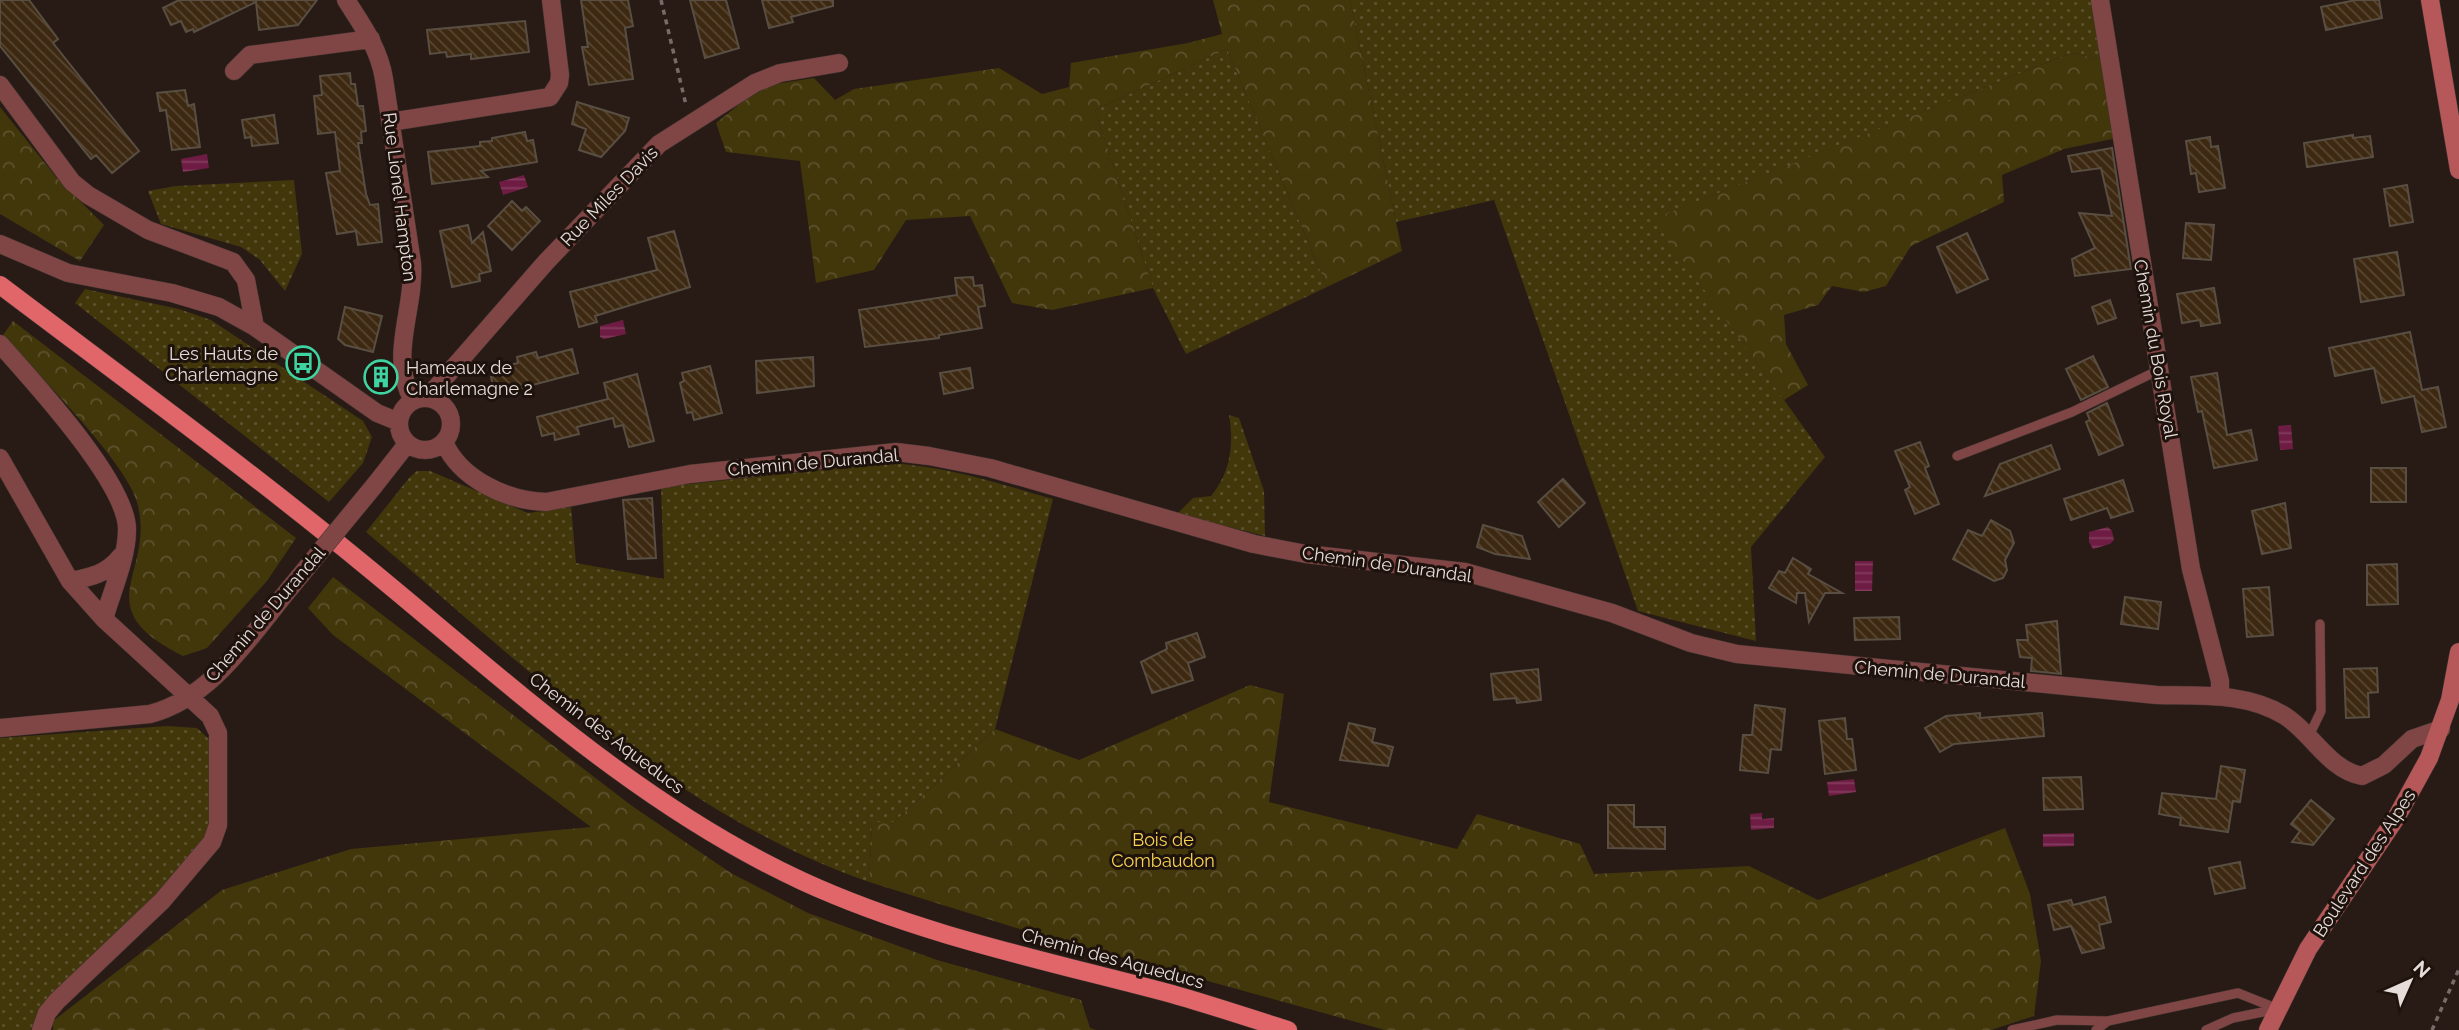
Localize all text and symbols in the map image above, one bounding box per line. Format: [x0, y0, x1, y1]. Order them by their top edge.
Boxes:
street label: Rue Lionel Hampton [379, 111, 421, 283]
street label: Rue Miles Davis [556, 142, 662, 250]
street label: Chemin du Bois Royal [2130, 258, 2182, 440]
place label: Les Hauts de Charlemagne [165, 343, 278, 385]
bus stop icon: Les Hauts de Charlemagne [284, 344, 322, 382]
place label: Hameaux de Charlemagne 2 [406, 357, 533, 399]
building icon: Hameaux de Charlemagne 2 [362, 358, 400, 396]
street label: Chemin de Durandal [727, 444, 899, 480]
street label: Chemin de Durandal [201, 542, 329, 686]
street label: Chemin de Durandal [1301, 542, 1473, 586]
street label: Chemin de Durandal [1854, 656, 2026, 692]
street label: Chemin des Aqueducs [526, 668, 689, 798]
street label: Boulevard des Alpes [2308, 785, 2420, 941]
park label: Bois de Combaudon [1111, 829, 1215, 871]
street label: Chemin des Aqueducs [1019, 924, 1207, 993]
north arrow [2375, 946, 2445, 1016]
text: N [2409, 956, 2435, 982]

